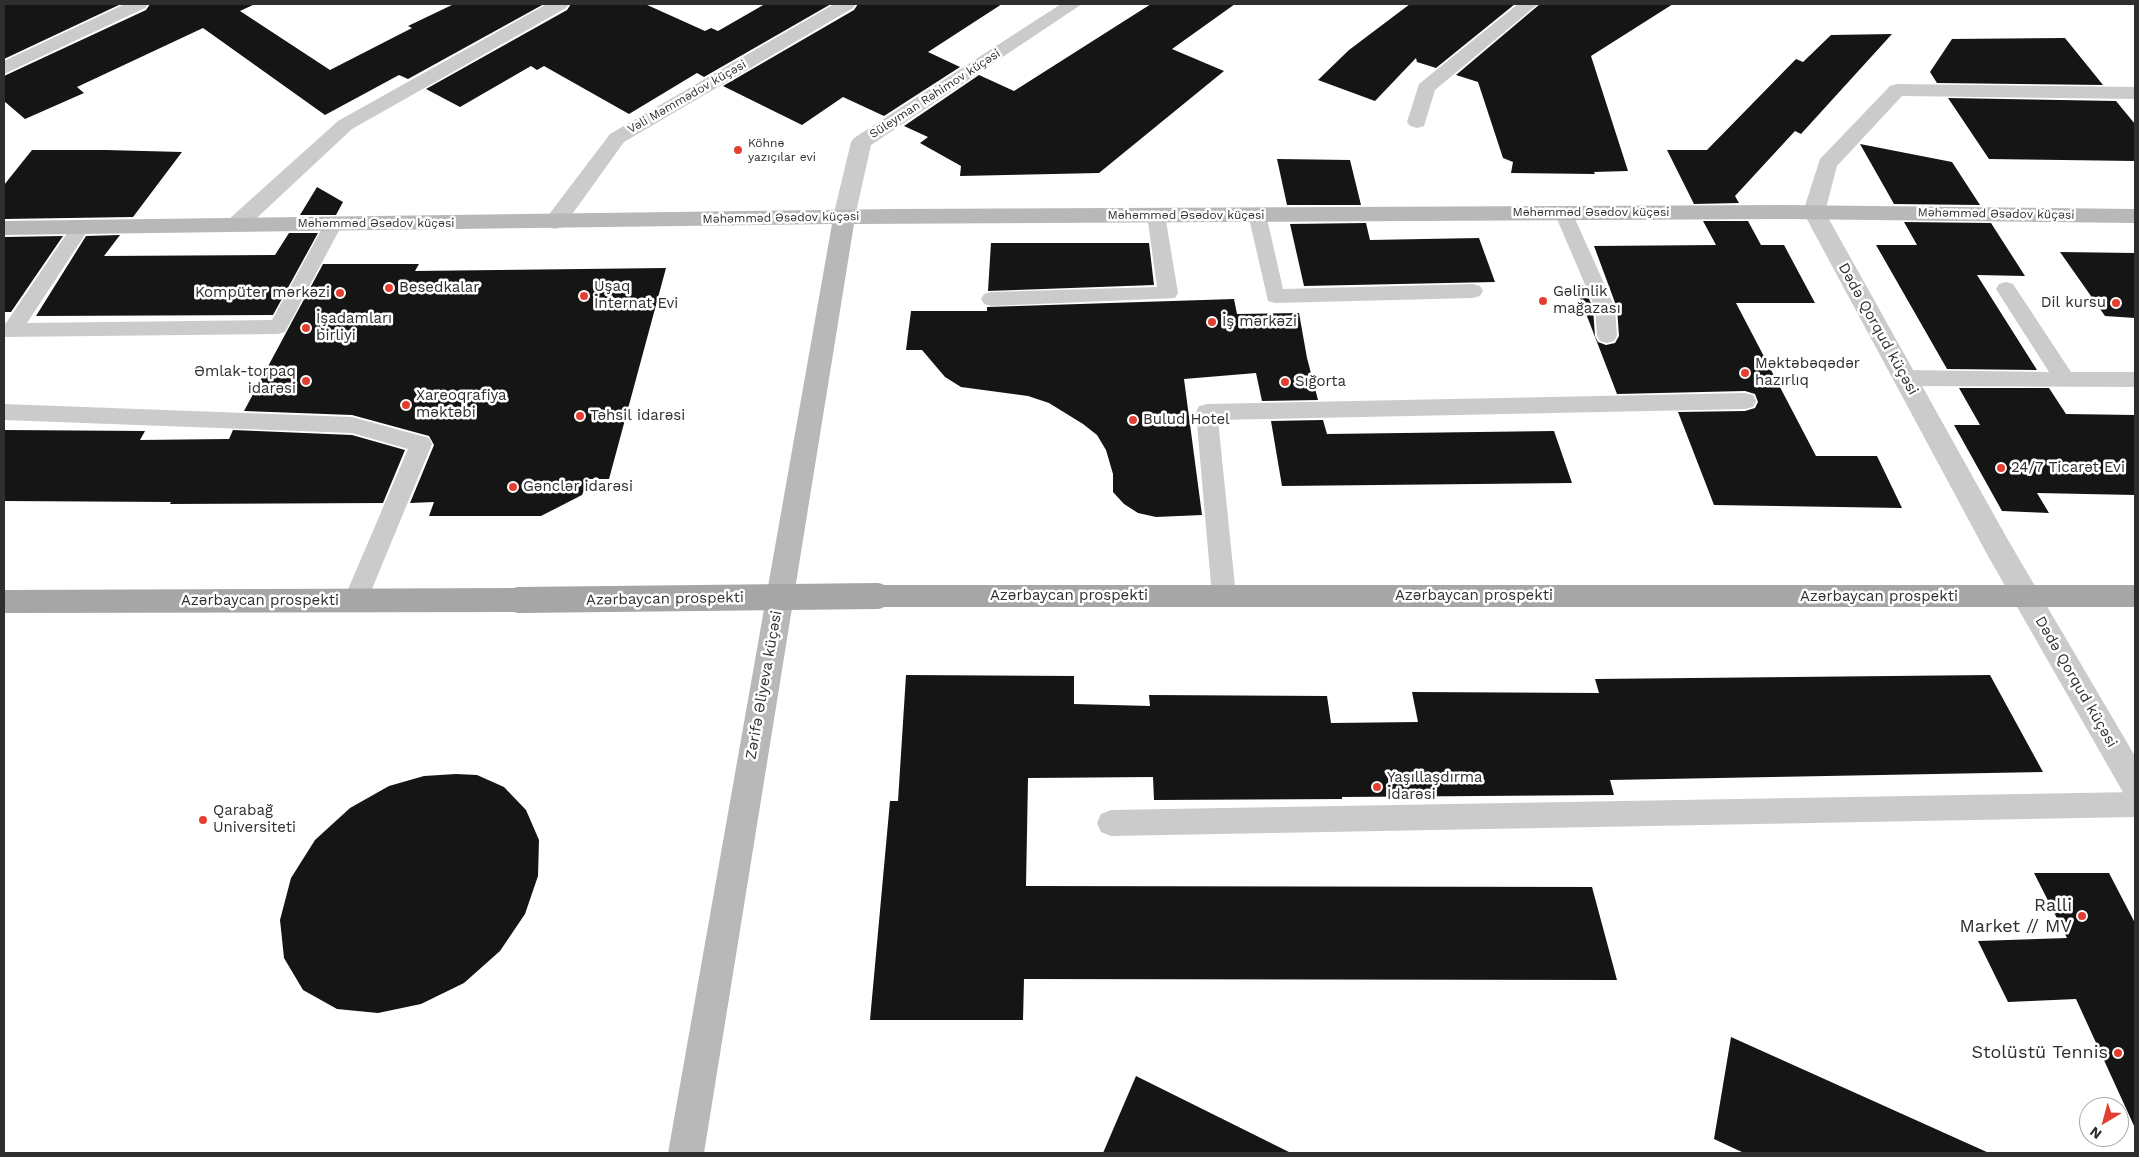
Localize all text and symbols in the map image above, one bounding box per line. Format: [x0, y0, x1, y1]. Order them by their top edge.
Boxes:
street label: Süleyman Rəhimov küçəsi [867, 46, 1003, 142]
street label: Vəli Məmmədov küçəsi [625, 57, 749, 137]
place label: Köhnə yazıçılar evi [748, 136, 816, 164]
marker: Köhnə yazıçılar evi [732, 144, 744, 156]
street label: Məhəmməd Əsədov küçəsi [1513, 205, 1669, 219]
street label: Məhəmməd Əsədov küçəsi [1917, 205, 2075, 223]
street label: Məhəmməd Əsədov küçəsi [1108, 208, 1264, 222]
street label: Məhəmməd Əsədov küçəsi [702, 209, 860, 227]
street label: Məhəmməd Əsədov küçəsi [298, 216, 454, 230]
street label: Dədə Qorqud küçəsi [1834, 260, 1922, 398]
place label: Uşaq İnternat Evi [594, 278, 678, 313]
place label: Besedkalar [399, 279, 479, 297]
marker: Besedkalar [383, 282, 395, 294]
place label: Gəlinlik mağazası [1553, 283, 1621, 318]
place label: Kompüter mərkəzi [195, 284, 330, 302]
marker: Kompüter mərkəzi [334, 287, 346, 299]
marker: Uşaq İnternat Evi [578, 290, 590, 302]
place label: Dil kursu [2041, 294, 2106, 312]
marker: Gəlinlik mağazası [1537, 295, 1549, 307]
marker: Dil kursu [2110, 297, 2122, 309]
place label: İşadamları birliyi [316, 310, 392, 345]
place label: İş mərkəzi [1222, 313, 1297, 331]
marker: İş mərkəzi [1206, 316, 1218, 328]
marker: İşadamları birliyi [300, 322, 312, 334]
place label: Məktəbəqədər hazırlıq [1755, 355, 1860, 390]
place label: Əmlak-torpaq idarəsi [194, 363, 296, 398]
marker: Məktəbəqədər hazırlıq [1739, 367, 1751, 379]
place label: Sığorta [1295, 373, 1346, 391]
marker: Əmlak-torpaq idarəsi [300, 375, 312, 387]
marker: Sığorta [1279, 376, 1291, 388]
place label: Xareoqrafiya məktəbi [416, 387, 507, 422]
marker: Xareoqrafiya məktəbi [400, 399, 412, 411]
place label: Təhsil idarəsi [590, 407, 685, 425]
marker: Təhsil idarəsi [574, 410, 586, 422]
place label: Bulud Hotel [1143, 411, 1230, 429]
marker: Bulud Hotel [1127, 414, 1139, 426]
place label: 24/7 Ticarət Evi [2011, 459, 2125, 477]
marker: 24/7 Ticarət Evi [1995, 462, 2007, 474]
place label: Gənclər idarəsi [523, 478, 633, 496]
marker: Gənclər idarəsi [507, 481, 519, 493]
street label: Azərbaycan prospekti [990, 587, 1148, 605]
street label: Azərbaycan prospekti [1395, 587, 1553, 605]
street label: Azərbaycan prospekti [1800, 588, 1958, 606]
street label: Azərbaycan prospekti [586, 589, 744, 609]
street label: Azərbaycan prospekti [181, 592, 339, 610]
street label: Zərifə Əliyeva küçəsi [742, 609, 786, 761]
street label: Dədə Qorqud küçəsi [2031, 613, 2121, 751]
place label: Yaşıllaşdırma İdarəsi [1387, 769, 1483, 804]
marker: Yaşıllaşdırma İdarəsi [1371, 781, 1383, 793]
place label: Qarabağ Universiteti [213, 802, 296, 837]
marker: Qarabağ Universiteti [197, 814, 209, 826]
place label: Ralli Market // MV [1960, 895, 2072, 938]
marker: Ralli Market // MV [2076, 910, 2088, 922]
place label: Stolüstü Tennis [1971, 1042, 2108, 1064]
marker: Stolüstü Tennis [2112, 1047, 2124, 1059]
north arrow [2079, 1097, 2129, 1147]
text: N [2087, 1124, 2105, 1143]

